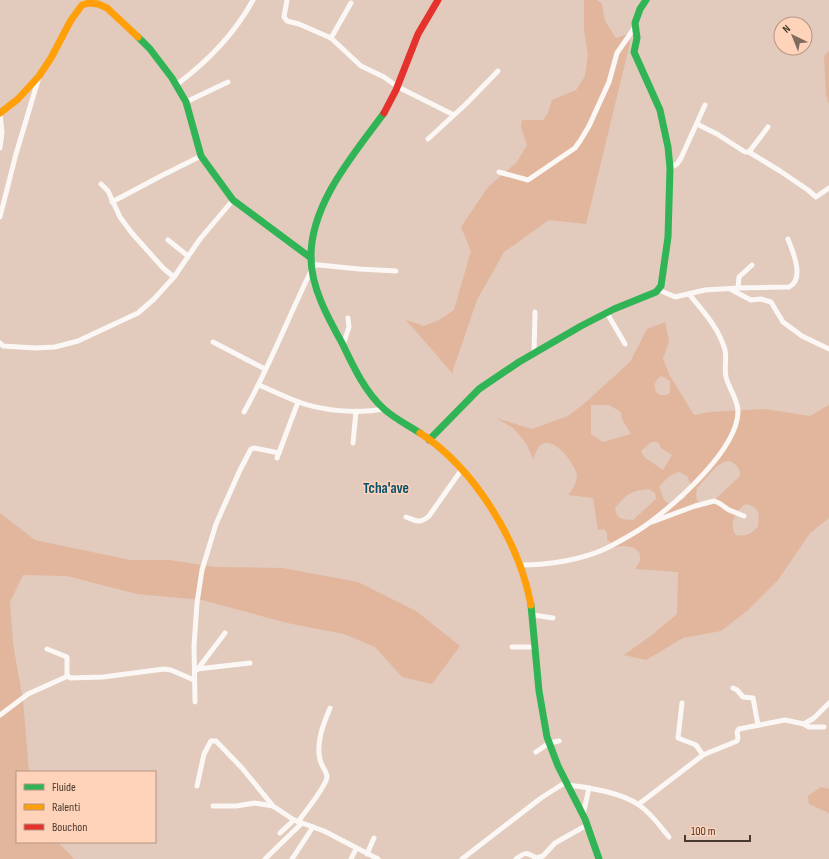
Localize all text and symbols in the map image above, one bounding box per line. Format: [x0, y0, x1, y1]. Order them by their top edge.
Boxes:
north arrow [773, 16, 813, 56]
text: N [780, 22, 793, 36]
district label: Tcha'ave [363, 479, 409, 498]
legend [16, 771, 156, 843]
text: Fluide [52, 780, 76, 795]
text: Ralenti [52, 800, 80, 815]
scale bar [685, 817, 750, 843]
text: Bouchon [52, 820, 87, 835]
text: 100 m [691, 824, 716, 839]

